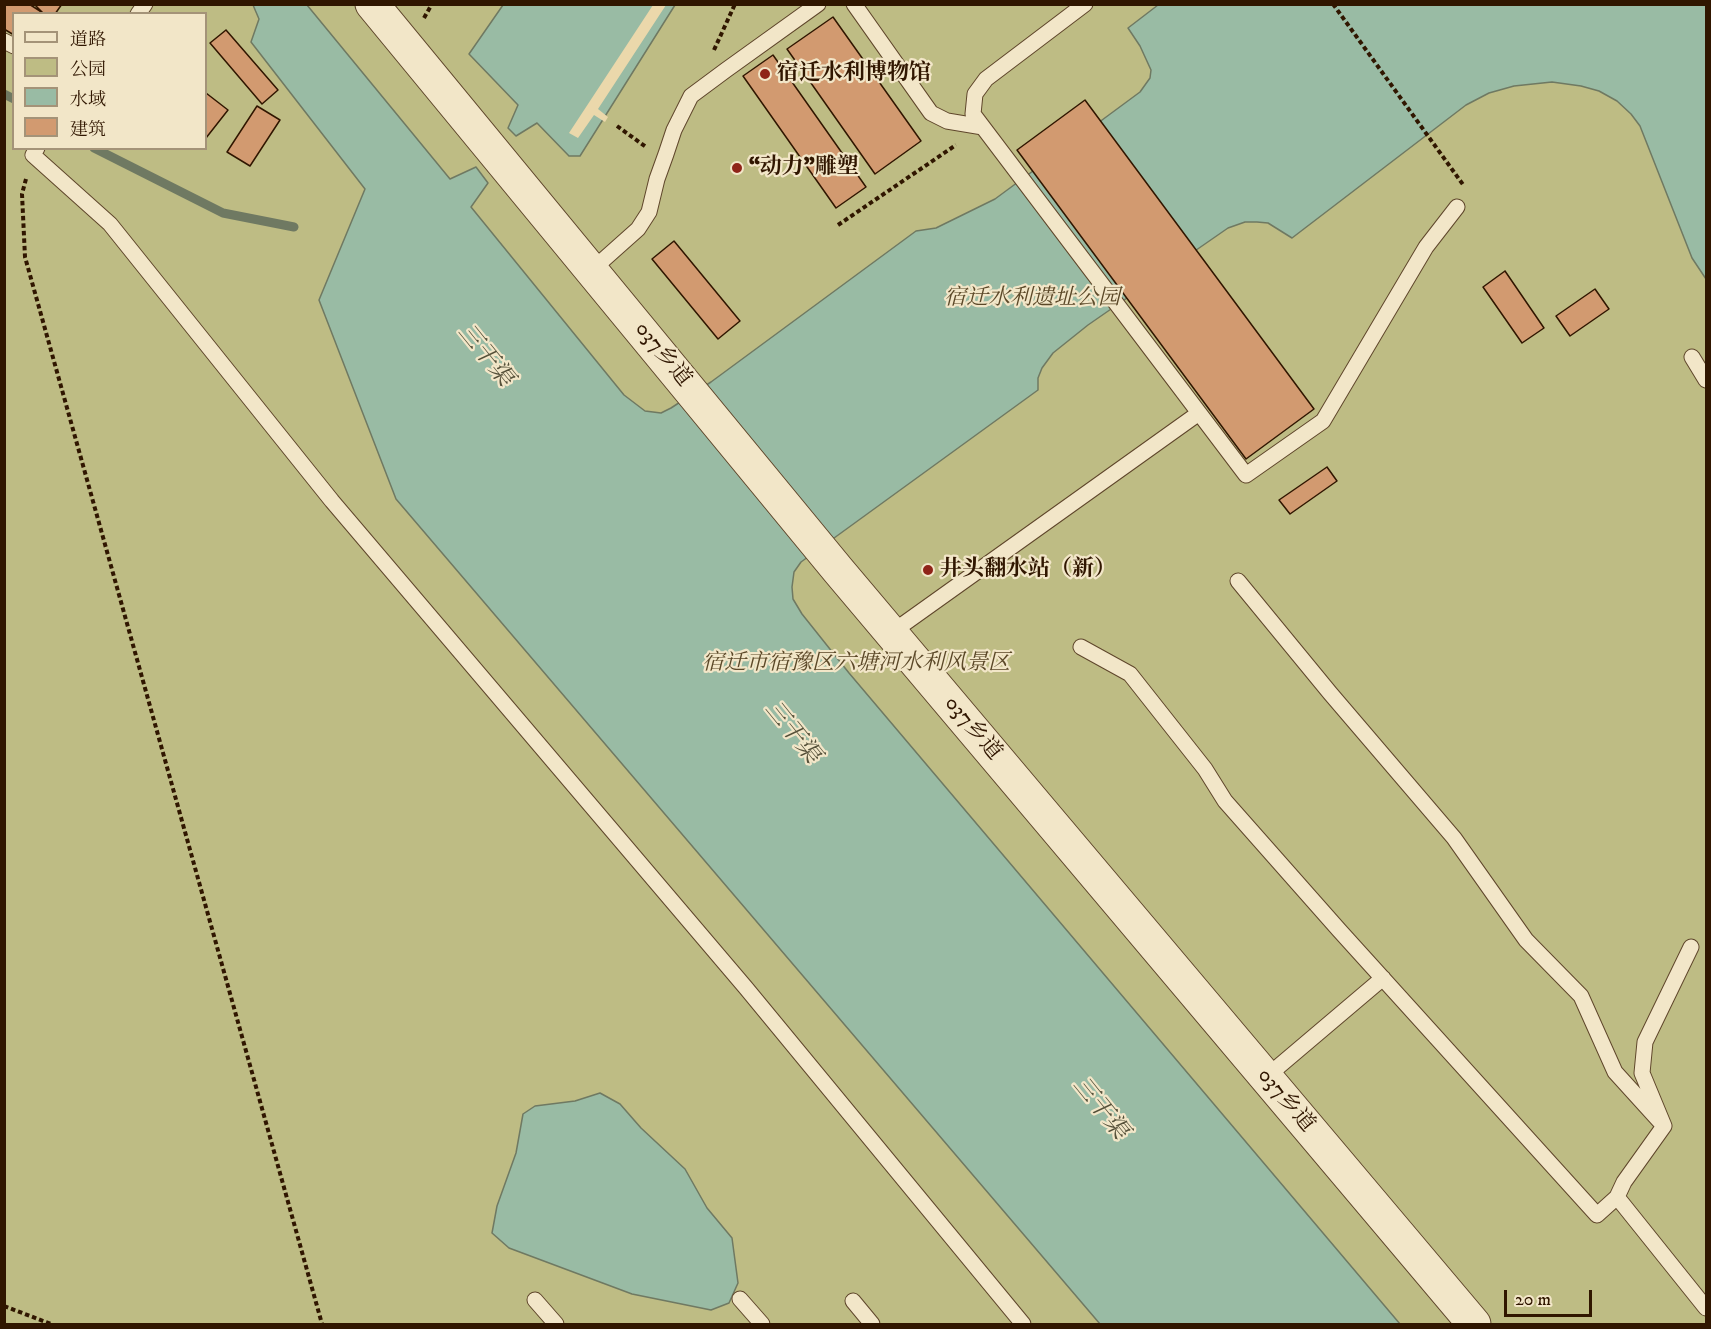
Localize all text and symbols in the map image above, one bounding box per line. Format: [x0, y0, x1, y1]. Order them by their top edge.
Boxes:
legend [12, 12, 207, 150]
text: 道路 [70, 29, 106, 51]
text: 公园 [70, 59, 106, 81]
place label: 宿迁水利博物馆 [777, 61, 931, 87]
marker: 宿迁水利博物馆 [758, 67, 772, 81]
text: 水域 [70, 89, 106, 111]
text: 建筑 [70, 119, 106, 141]
place label: “动力”雕塑 [749, 155, 859, 181]
marker: “动力”雕塑 [730, 161, 744, 175]
park label: 宿迁水利遗址公园 [944, 286, 1120, 312]
street label: 037乡道 [628, 317, 696, 393]
water label: 三干渠 [450, 319, 518, 393]
place label: 井头翻水站（新） [940, 557, 1116, 583]
marker: 井头翻水站（新） [921, 563, 935, 577]
park label: 宿迁市宿豫区六塘河水利风景区 [702, 651, 1010, 677]
street label: 037乡道 [938, 692, 1006, 766]
water label: 三干渠 [757, 696, 825, 770]
street label: 037乡道 [1251, 1064, 1319, 1138]
water label: 三干渠 [1065, 1072, 1133, 1146]
scale bar [1507, 1278, 1596, 1316]
text: 20 m [1515, 1289, 1551, 1311]

